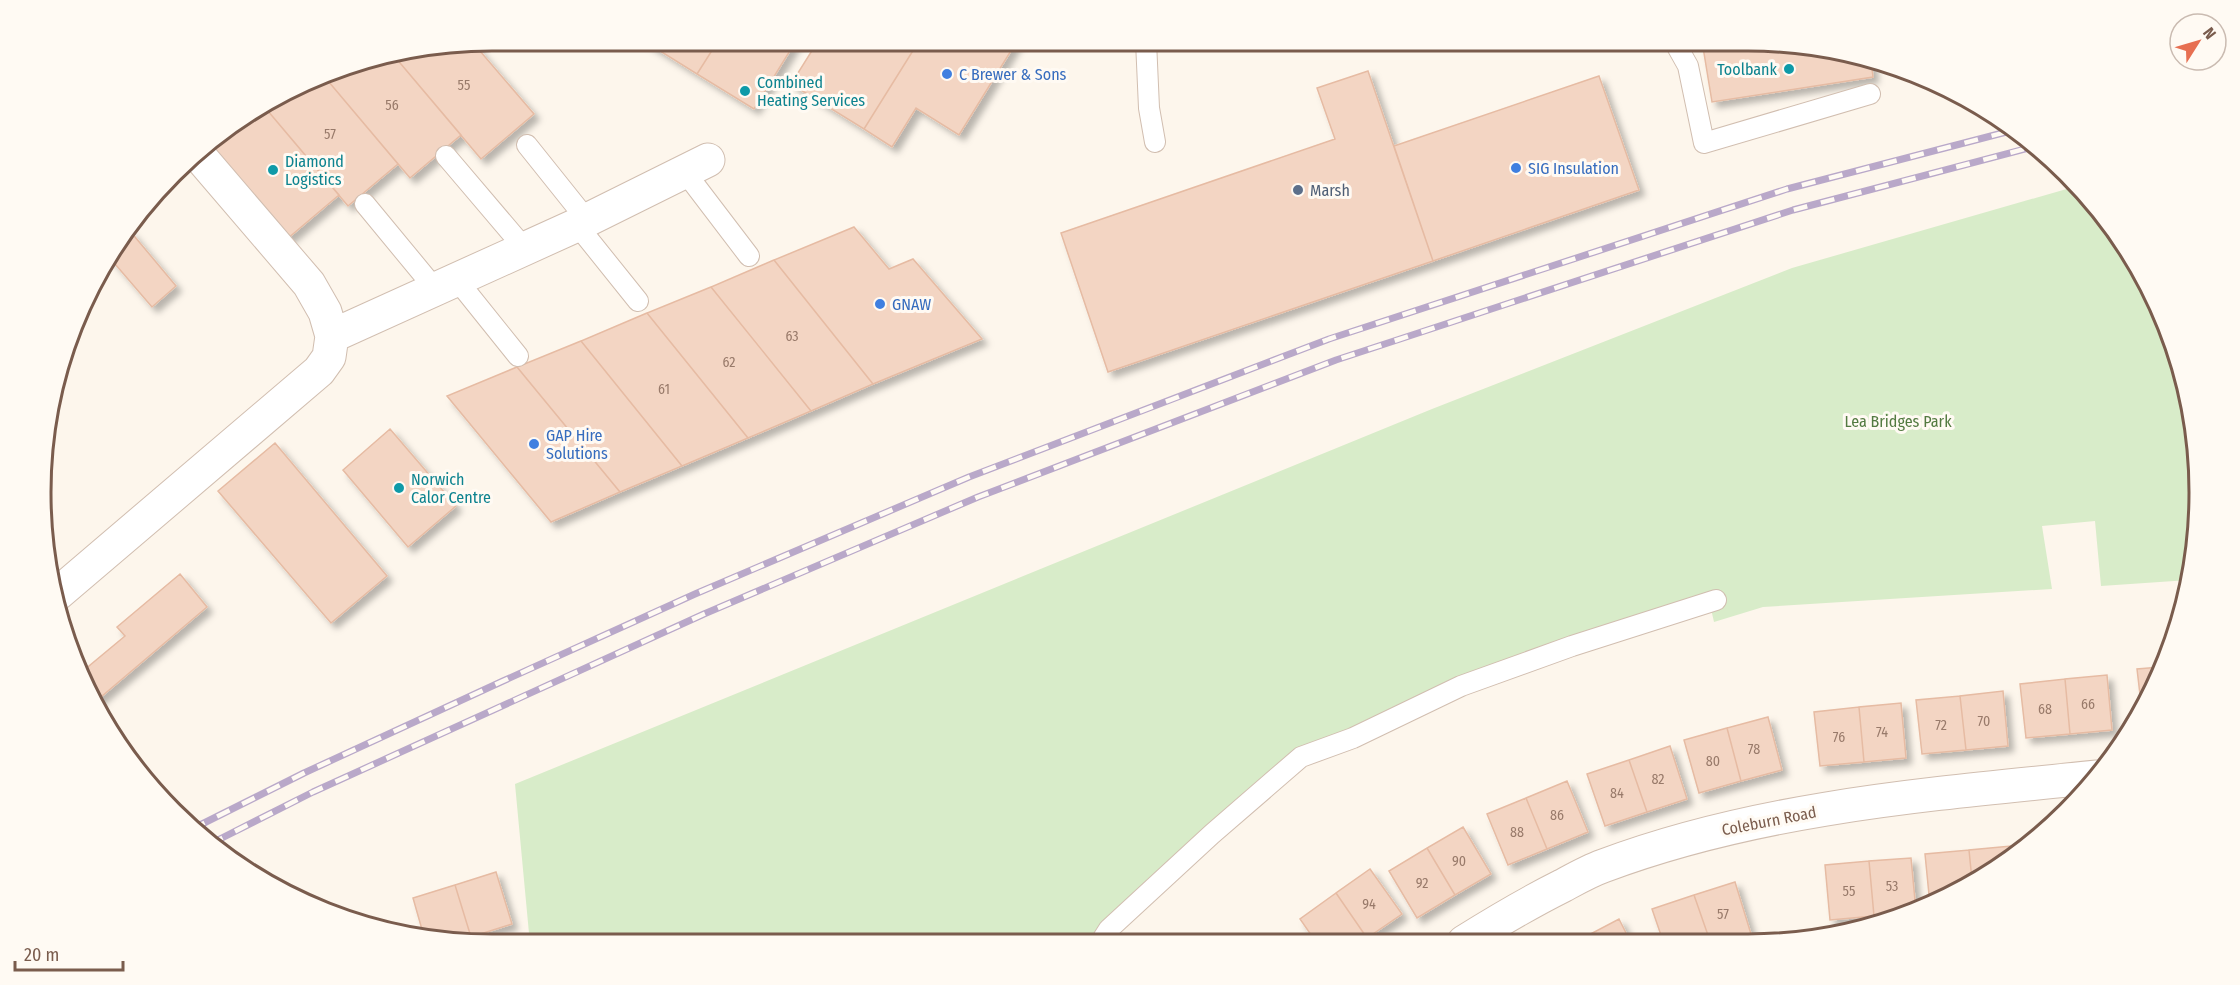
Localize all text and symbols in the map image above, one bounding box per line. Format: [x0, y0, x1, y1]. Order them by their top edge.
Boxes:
north arrow [2168, 12, 2228, 72]
text: N [2199, 24, 2220, 43]
place label: Toolbank [1717, 60, 1778, 79]
marker: Toolbank [1782, 62, 1796, 76]
place label: C Brewer & Sons [959, 65, 1067, 84]
marker: C Brewer & Sons [940, 67, 954, 81]
place label: Combined Heating Services [757, 73, 865, 110]
house number: 55 [458, 77, 470, 94]
marker: Combined Heating Services [738, 84, 752, 98]
house number: 56 [385, 97, 399, 114]
house number: 57 [324, 126, 336, 143]
place label: Diamond Logistics [285, 152, 344, 189]
place label: SIG Insulation [1528, 159, 1619, 178]
marker: SIG Insulation [1509, 161, 1523, 175]
marker: Diamond Logistics [266, 163, 280, 177]
place label: Marsh [1310, 181, 1350, 200]
marker: Marsh [1291, 183, 1305, 197]
place label: GNAW [892, 295, 931, 314]
marker: GNAW [873, 297, 887, 311]
house number: 63 [785, 328, 799, 345]
house number: 62 [723, 354, 736, 371]
house number: 61 [658, 381, 670, 398]
park label: Lea Bridges Park [1844, 412, 1952, 431]
place label: GAP Hire Solutions [546, 426, 608, 463]
marker: GAP Hire Solutions [527, 437, 541, 451]
place label: Norwich Calor Centre [411, 470, 491, 507]
marker: Norwich Calor Centre [392, 481, 406, 495]
house number: 66 [2081, 696, 2095, 713]
house number: 68 [2038, 701, 2052, 718]
house number: 70 [1978, 713, 1990, 730]
house number: 72 [1935, 717, 1947, 734]
house number: 74 [1876, 724, 1888, 741]
house number: 76 [1833, 729, 1845, 746]
house number: 78 [1748, 741, 1760, 758]
house number: 80 [1706, 753, 1720, 770]
house number: 82 [1651, 771, 1665, 788]
house number: 84 [1610, 785, 1624, 802]
street label: Coleburn Road [1720, 803, 1818, 839]
house number: 86 [1550, 807, 1564, 824]
house number: 88 [1510, 824, 1524, 841]
house number: 90 [1452, 853, 1466, 870]
house number: 92 [1416, 875, 1428, 892]
house number: 53 [1886, 878, 1898, 895]
house number: 55 [1843, 883, 1855, 900]
house number: 94 [1362, 896, 1376, 913]
house number: 57 [1717, 906, 1729, 923]
scale bar [15, 934, 123, 972]
text: 20 m [24, 944, 59, 966]

